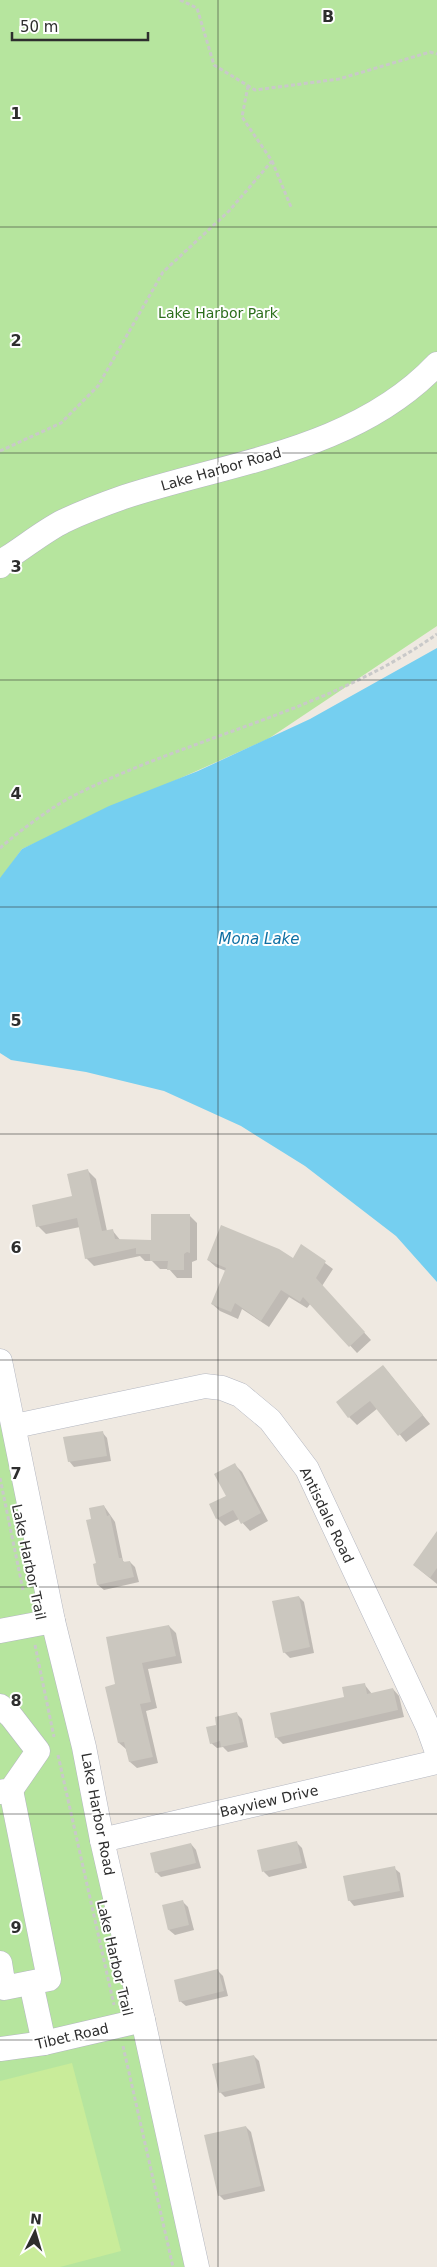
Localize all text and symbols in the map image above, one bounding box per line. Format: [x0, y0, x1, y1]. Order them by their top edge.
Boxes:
text: B [322, 7, 334, 26]
scale bar [12, 10, 149, 42]
text: 50 m [20, 18, 58, 36]
text: 1 [10, 104, 22, 123]
park label: Lake Harbor Park [158, 305, 279, 321]
text: 2 [10, 331, 22, 350]
street label: Lake Harbor Road [159, 444, 283, 494]
text: 3 [10, 557, 22, 576]
text: 4 [10, 784, 22, 803]
water label: Mona Lake [218, 930, 300, 948]
text: 5 [10, 1011, 22, 1030]
text: 6 [10, 1238, 22, 1257]
text: 7 [10, 1464, 22, 1483]
street label: Antisdale Road [297, 1464, 357, 1566]
street label: Lake Harbor Trail [9, 1503, 49, 1621]
text: 8 [10, 1691, 22, 1710]
street label: Lake Harbor Road [78, 1751, 118, 1877]
street label: Bayview Drive [218, 1782, 320, 1820]
street label: Lake Harbor Trail [94, 1899, 136, 2017]
text: 9 [10, 1918, 22, 1937]
street label: Tibet Road [33, 2020, 110, 2052]
north arrow [10, 2207, 60, 2257]
text: N [30, 2211, 43, 2228]

